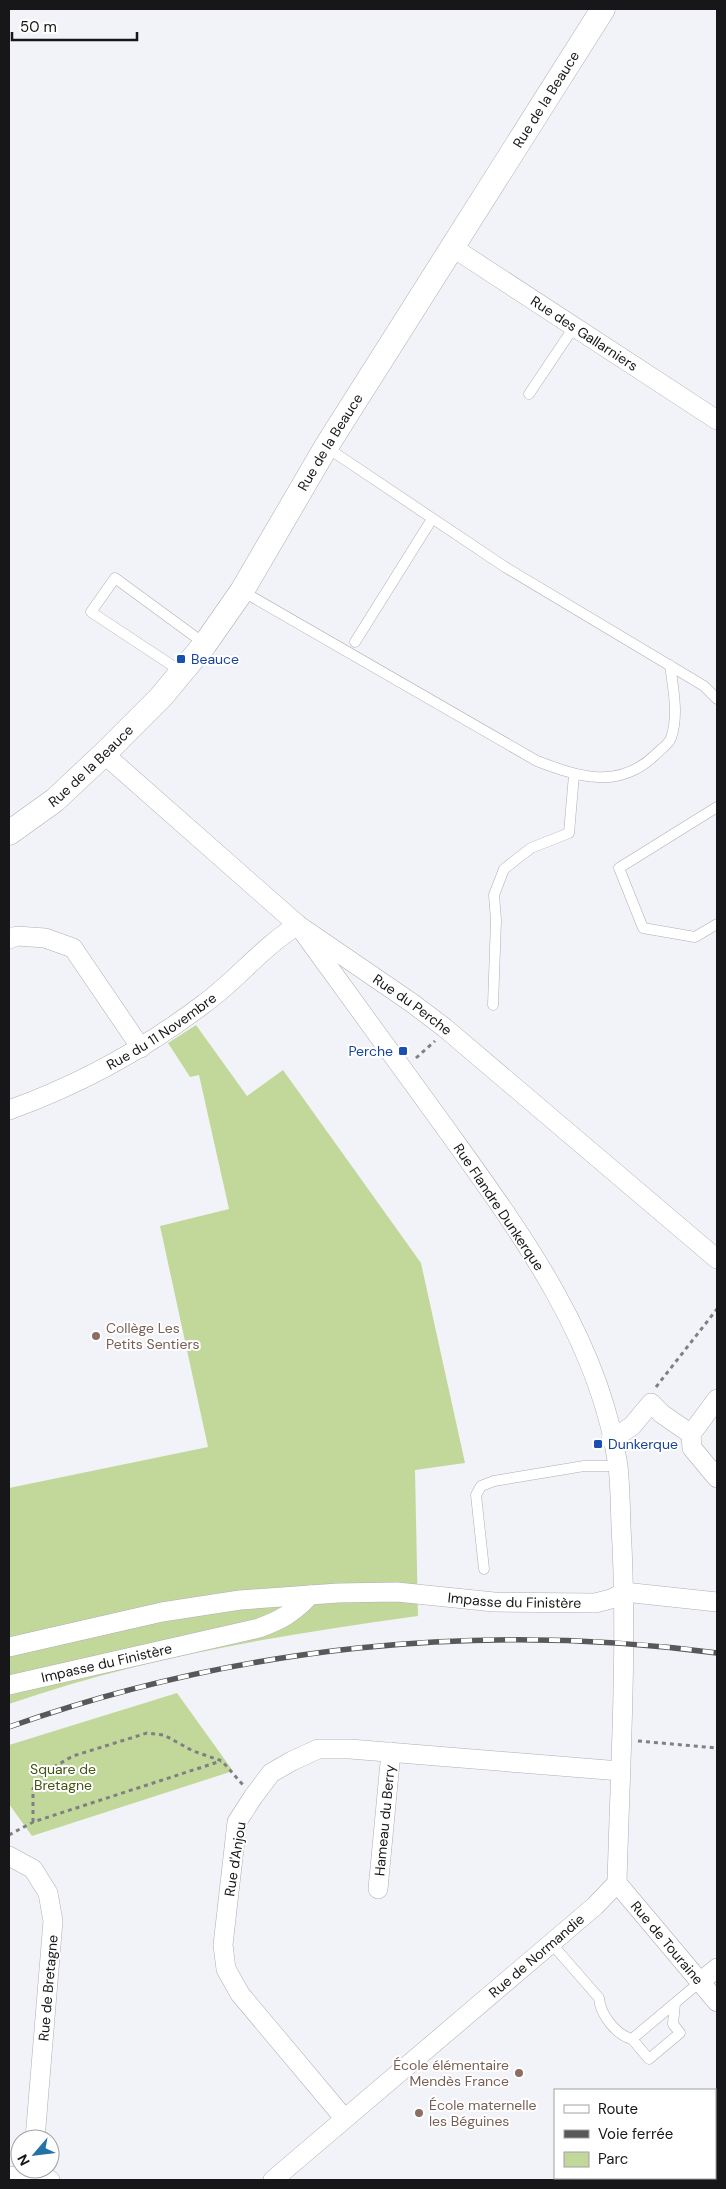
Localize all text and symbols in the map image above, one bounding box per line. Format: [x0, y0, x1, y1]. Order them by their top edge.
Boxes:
scale bar [12, 10, 138, 42]
text: 50 m [20, 17, 57, 37]
street label: Rue de la Beauce [509, 48, 583, 151]
street label: Rue des Gallarniers [527, 292, 641, 375]
street label: Rue de la Beauce [293, 390, 367, 494]
place label: Beauce [191, 650, 239, 668]
marker: Beauce [175, 653, 187, 665]
street label: Rue de la Beauce [45, 721, 137, 811]
street label: Rue du Perche [369, 970, 456, 1039]
street label: Rue du 11 Novembre [103, 989, 220, 1074]
place label: Perche [348, 1042, 393, 1060]
marker: Perche [397, 1045, 409, 1057]
street label: Rue Flandre Dunkerque [450, 1140, 548, 1274]
place label: Collège Les Petits Sentiers [106, 1319, 200, 1353]
marker: Collège Les Petits Sentiers [90, 1330, 102, 1342]
place label: Dunkerque [608, 1435, 678, 1453]
marker: Dunkerque [592, 1438, 604, 1450]
street label: Impasse du Finistère [447, 1588, 581, 1612]
street label: Impasse du Finistère [39, 1639, 174, 1686]
park label: Square de Bretagne [30, 1760, 96, 1794]
street label: Hameau du Berry [370, 1763, 399, 1877]
street label: Rue d'Anjou [220, 1820, 250, 1898]
street label: Rue de Touraine [627, 1897, 707, 1988]
street label: Rue de Normandie [485, 1910, 588, 2001]
street label: Rue de Bretagne [34, 1934, 62, 2042]
place label: École élémentaire Mendès France [393, 2056, 509, 2090]
marker: École élémentaire Mendès France [513, 2067, 525, 2079]
legend [554, 2089, 716, 2179]
place label: École maternelle les Béguines [429, 2096, 537, 2130]
text: Route [598, 2099, 638, 2119]
marker: École maternelle les Béguines [413, 2107, 425, 2119]
text: Voie ferrée [598, 2124, 673, 2144]
north arrow [10, 2129, 60, 2179]
text: Parc [598, 2149, 628, 2169]
text: N [13, 2151, 34, 2169]

